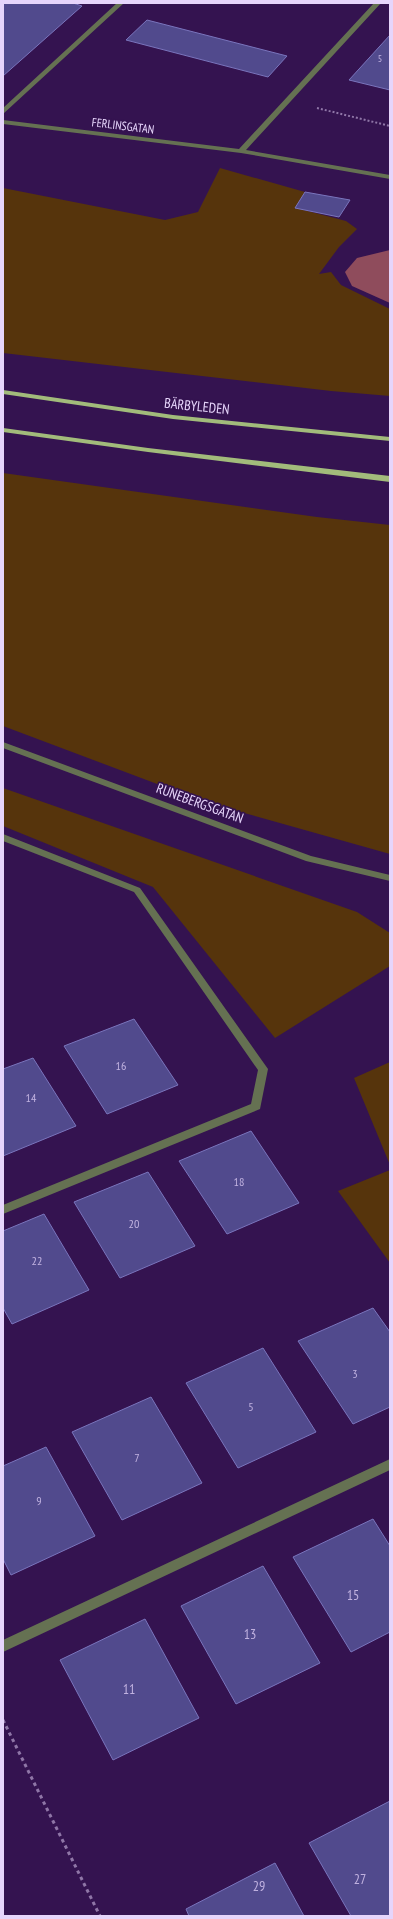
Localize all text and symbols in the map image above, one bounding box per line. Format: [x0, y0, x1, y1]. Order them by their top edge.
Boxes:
house number: 5 [378, 52, 382, 65]
street label: FERLINSGATAN [91, 114, 155, 137]
street label: BÄRBYLEDEN [163, 394, 231, 418]
street label: RUNEBERGSGATAN [154, 779, 246, 827]
house number: 16 [116, 1058, 126, 1073]
house number: 14 [26, 1090, 37, 1105]
house number: 18 [234, 1174, 244, 1189]
house number: 20 [129, 1216, 139, 1231]
house number: 22 [32, 1253, 42, 1268]
house number: 3 [352, 1366, 358, 1381]
house number: 5 [248, 1399, 254, 1414]
house number: 7 [134, 1450, 140, 1465]
house number: 9 [36, 1493, 42, 1508]
house number: 15 [347, 1586, 359, 1604]
house number: 13 [244, 1625, 256, 1643]
house number: 11 [123, 1680, 135, 1698]
house number: 27 [354, 1870, 366, 1888]
house number: 29 [253, 1877, 265, 1895]

